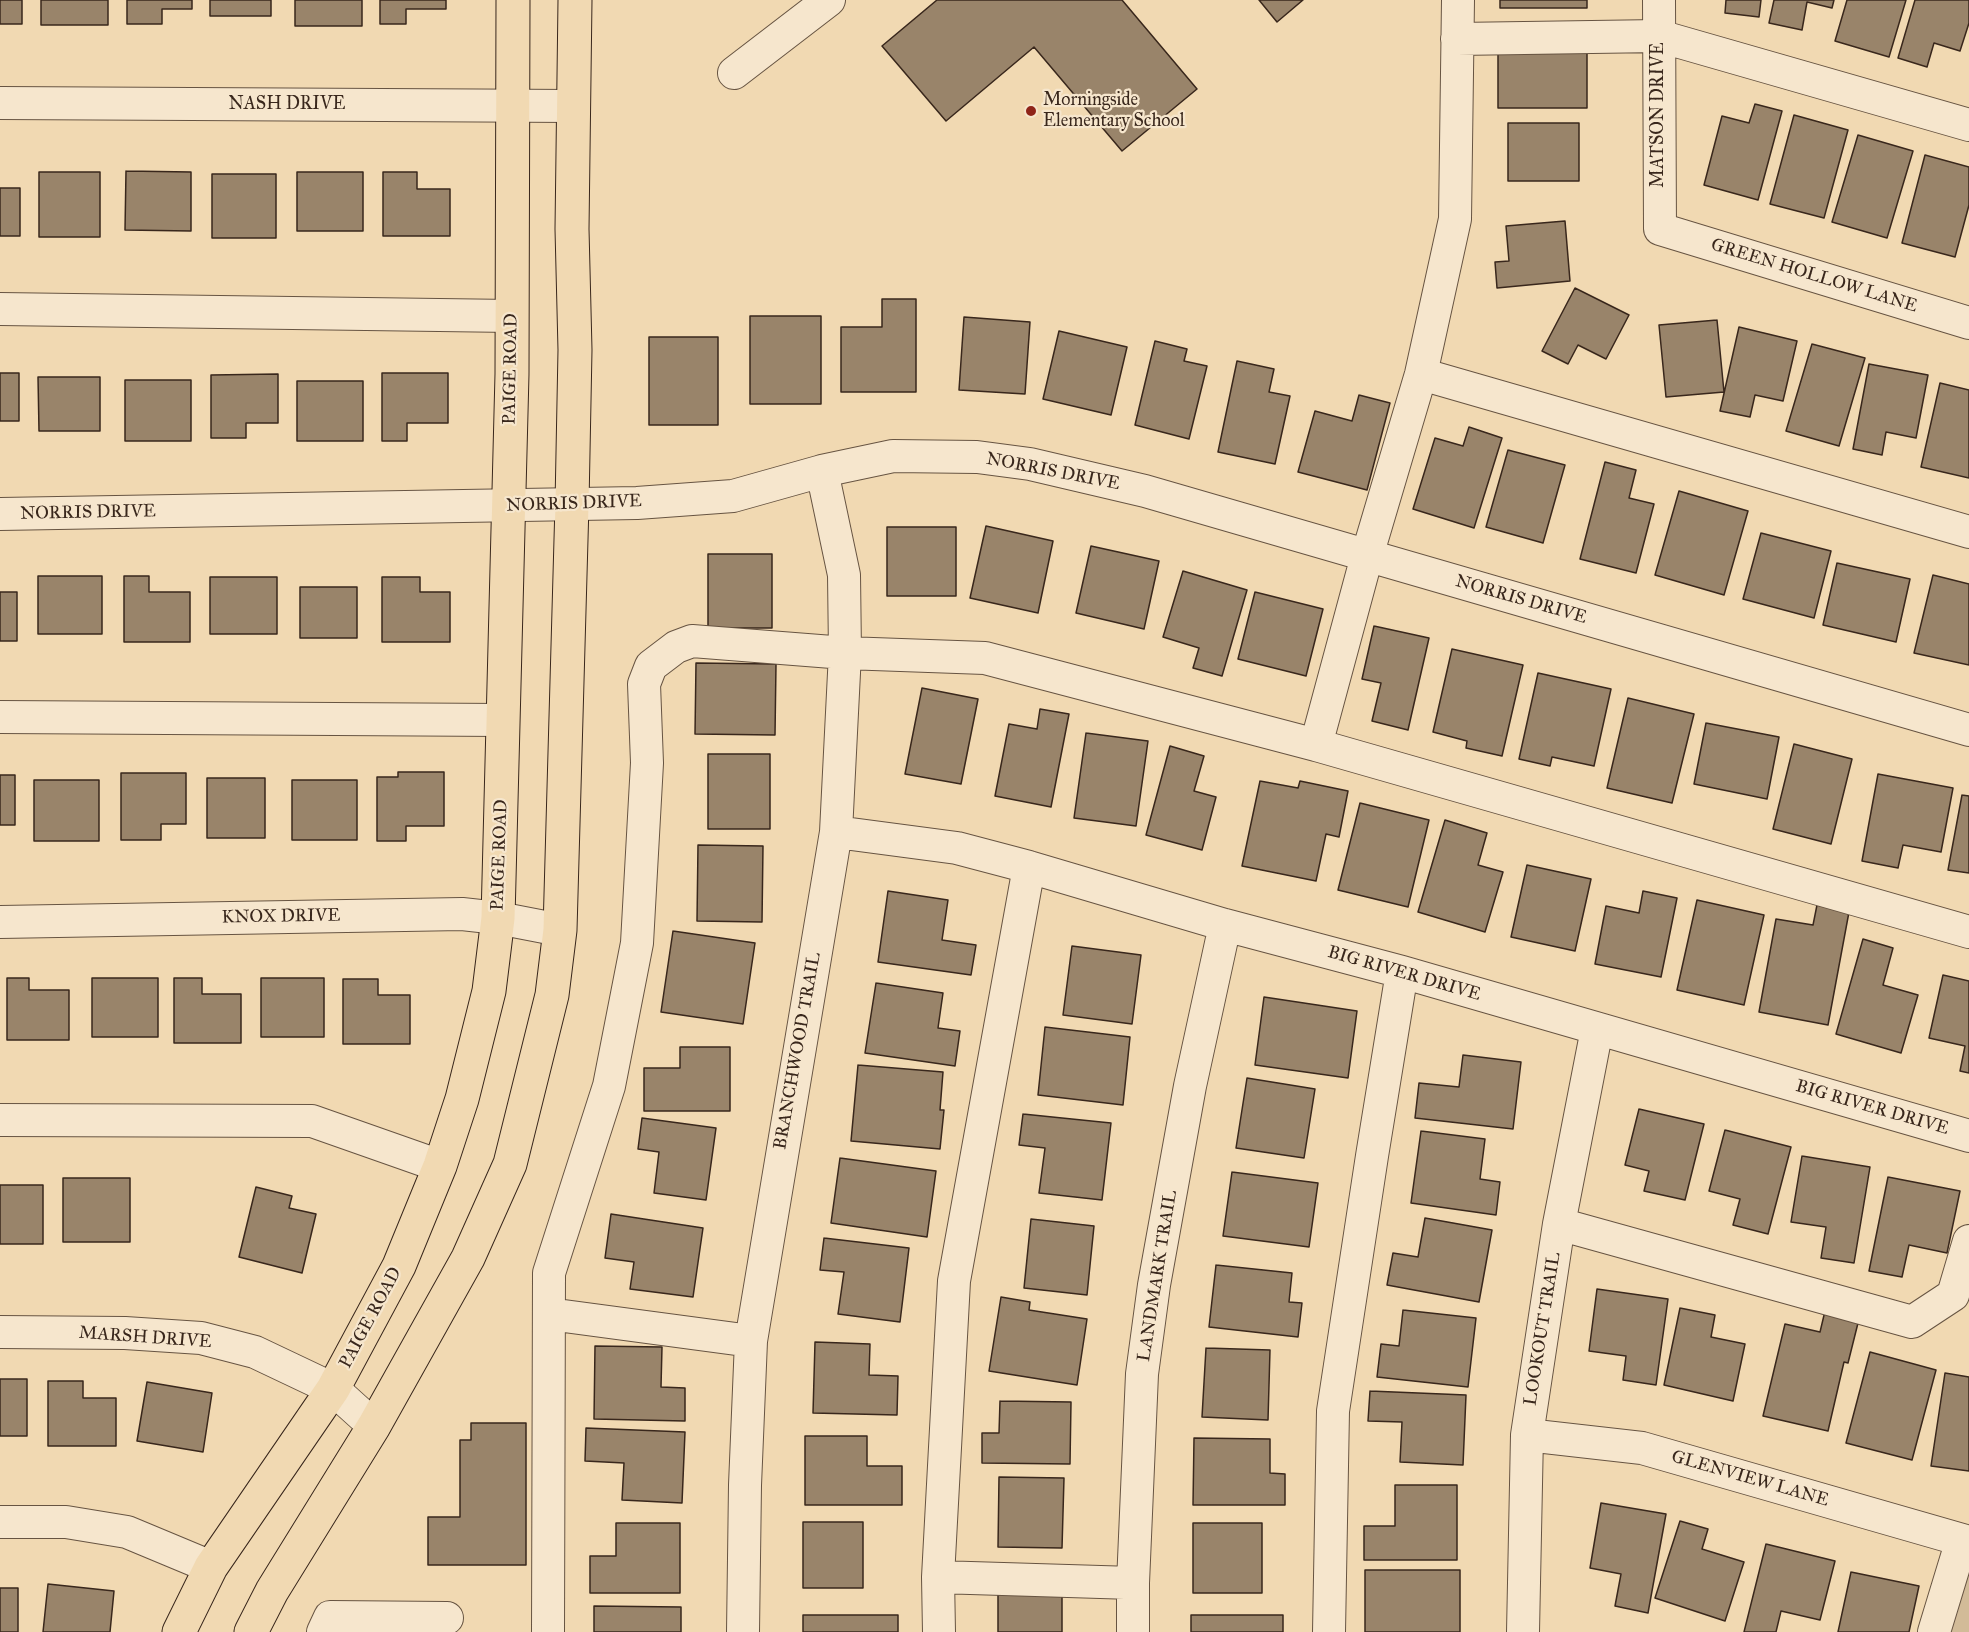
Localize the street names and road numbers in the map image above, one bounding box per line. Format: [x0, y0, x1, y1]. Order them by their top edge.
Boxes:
street label: MATSON DRIVE [1648, 42, 1670, 188]
street label: NASH DRIVE [229, 94, 345, 116]
street label: GREEN HOLLOW LANE [1708, 234, 1920, 318]
street label: PAIGE ROAD [499, 313, 523, 425]
street label: NORRIS DRIVE [984, 448, 1122, 496]
street label: NORRIS DRIVE [506, 491, 642, 517]
street label: NORRIS DRIVE [20, 501, 156, 525]
street label: NORRIS DRIVE [1453, 571, 1589, 629]
street label: PAIGE ROAD [487, 799, 513, 911]
street label: KNOX DRIVE [221, 905, 341, 929]
street label: BIG RIVER DRIVE [1325, 942, 1483, 1006]
street label: BRANCHWOOD TRAIL [770, 951, 826, 1151]
street label: BIG RIVER DRIVE [1793, 1076, 1951, 1140]
street label: LANDMARK TRAIL [1134, 1189, 1182, 1363]
street label: LOOKOUT TRAIL [1520, 1251, 1566, 1407]
street label: PAIGE ROAD [335, 1264, 407, 1372]
street label: MARSH DRIVE [78, 1323, 212, 1353]
street label: GLENVIEW LANE [1669, 1446, 1831, 1512]

